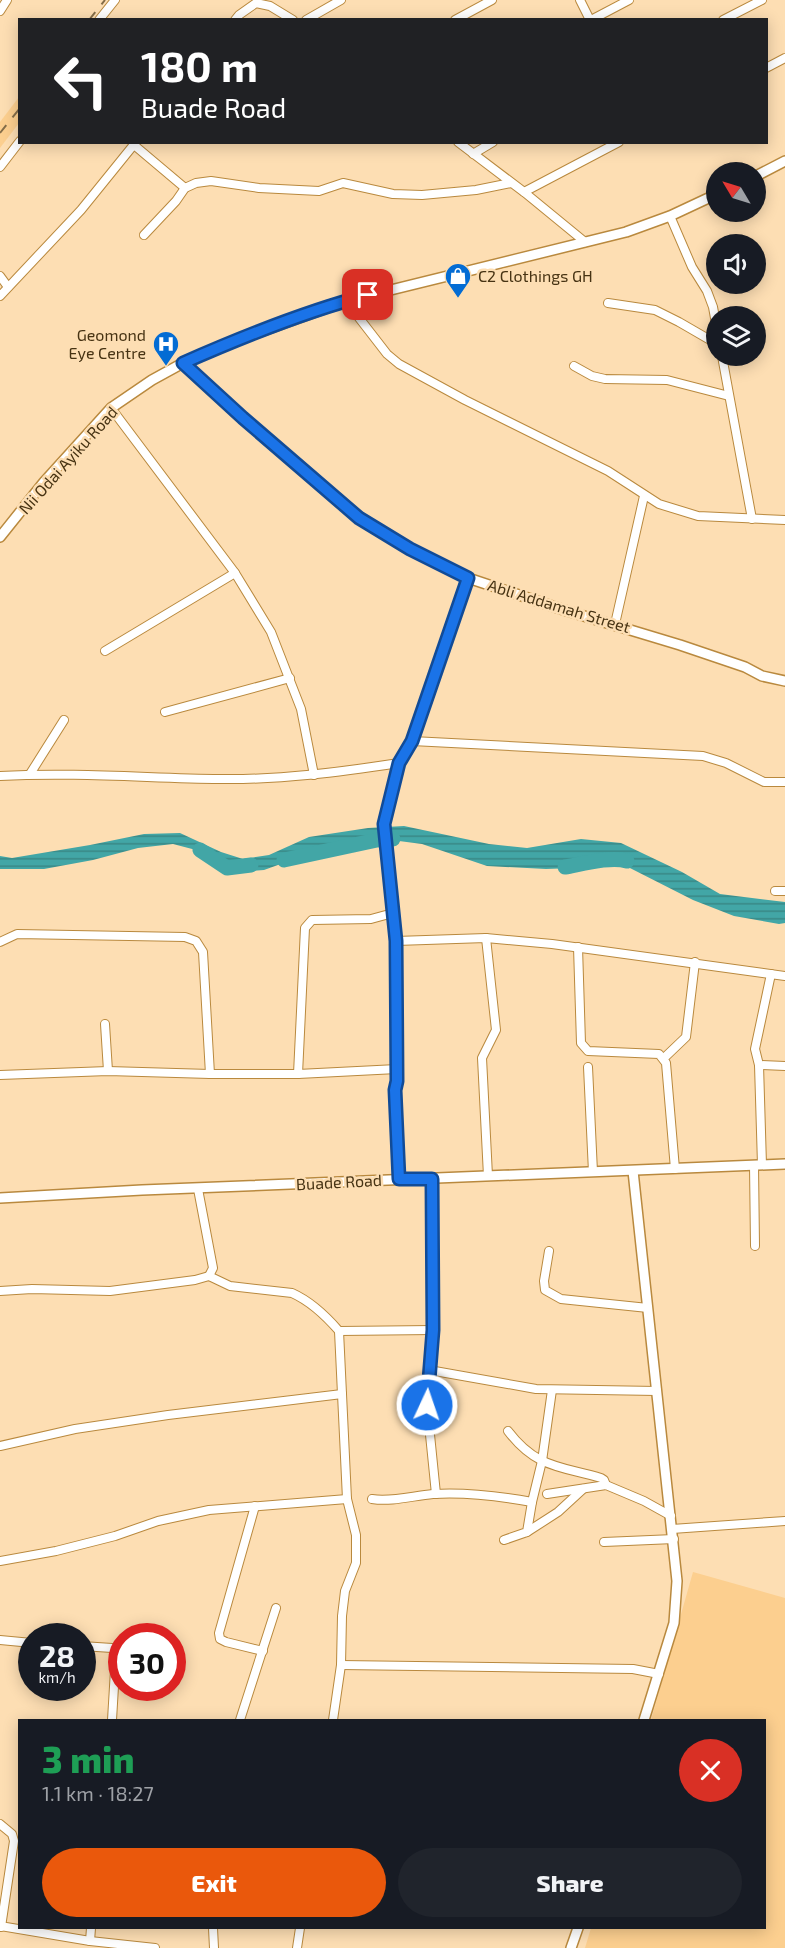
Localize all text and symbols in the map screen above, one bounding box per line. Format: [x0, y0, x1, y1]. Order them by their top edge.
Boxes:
text: 180 m [141, 40, 258, 90]
icon: left [42, 42, 120, 120]
text: Buade Road [141, 91, 286, 123]
north arrow [706, 162, 766, 222]
map controls [706, 162, 766, 366]
button: sound [706, 234, 766, 294]
shop icon: C2 Clothings GH [443, 261, 473, 299]
place label: C2 Clothings GH [478, 266, 593, 285]
pin [342, 269, 393, 320]
icon: arrive [351, 278, 384, 311]
button: layers [706, 306, 766, 366]
place label: Geomond Eye Centre [69, 325, 146, 362]
hospital icon: Geomond Eye Centre [151, 329, 181, 367]
street label: Nii Odai Ayiku Road [14, 402, 121, 517]
street label: Abli Addamah Street [486, 575, 633, 636]
street label: Buade Road [296, 1170, 382, 1193]
position arrow [395, 1373, 459, 1437]
speed limit sign: 30 [108, 1623, 186, 1701]
text: 28 [39, 1637, 75, 1673]
text: km/h [38, 1668, 76, 1686]
text: 3 min [42, 1737, 135, 1780]
button: close [679, 1739, 742, 1802]
text: 1.1 km · 18:27 [42, 1781, 154, 1805]
button: Exit [42, 1848, 386, 1917]
button: Share [398, 1848, 742, 1917]

